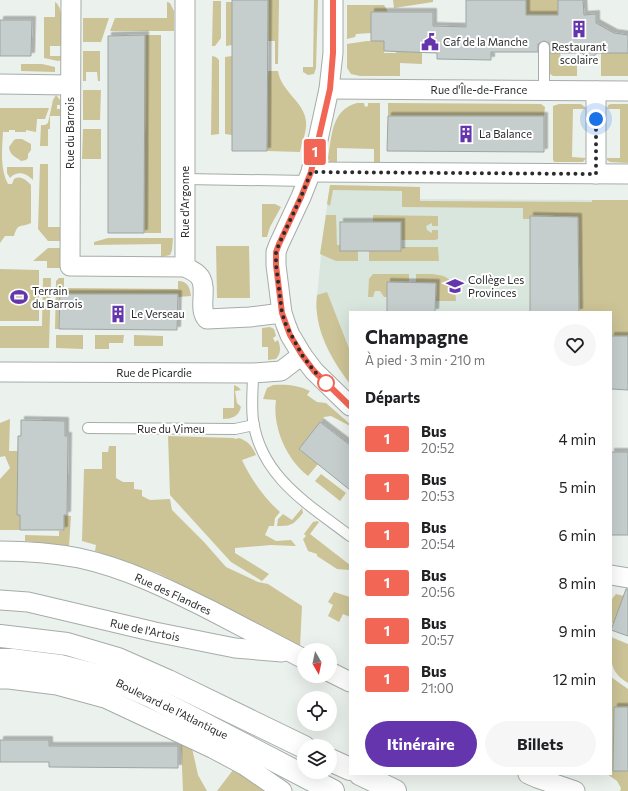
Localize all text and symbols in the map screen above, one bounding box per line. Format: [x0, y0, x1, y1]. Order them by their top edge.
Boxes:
building icon: Restaurant scolaire [569, 19, 589, 39]
public building icon: Caf de la Manche [420, 32, 440, 52]
place label: Caf de la Manche [443, 35, 528, 48]
place label: Restaurant scolaire [551, 40, 607, 66]
street label: Rue d'Île-de-France [431, 82, 528, 96]
street label: Rue du Barrois [63, 97, 76, 169]
your location [586, 109, 606, 129]
building icon: La Balance [456, 124, 476, 144]
place label: La Balance [479, 127, 532, 140]
line badge: 1 [302, 139, 328, 165]
text: 1 [312, 143, 318, 160]
street label: Rue d'Argonne [178, 166, 191, 238]
place label: Collège Les Provinces [468, 273, 524, 299]
school or university icon: Collège Les Provinces [445, 276, 465, 296]
place label: Terrain du Barrois [32, 284, 82, 310]
sports icon: Terrain du Barrois [9, 287, 29, 307]
building icon: Le Verseau [108, 304, 128, 324]
place label: Le Verseau [131, 307, 185, 320]
button: heart [554, 324, 596, 366]
text: Champagne [365, 325, 468, 348]
text: À pied · 3 min · 210 m [365, 352, 485, 368]
street label: Rue de Picardie [116, 366, 192, 379]
unlabelled marker [317, 374, 335, 392]
text: Départs [365, 388, 420, 406]
street label: Rue du Vimeu [137, 422, 205, 435]
text: Bus [421, 422, 446, 440]
text: 1 [384, 430, 390, 447]
text: 4 min [559, 430, 596, 448]
text: 20:52 [421, 440, 454, 456]
text: Bus [421, 470, 446, 488]
text: 1 [384, 478, 390, 495]
text: 5 min [559, 478, 596, 496]
text: 20:53 [421, 488, 455, 504]
text: Bus [421, 518, 446, 536]
text: 1 [384, 526, 390, 543]
text: 6 min [558, 526, 596, 544]
text: 20:54 [421, 536, 455, 552]
text: Bus [421, 566, 446, 584]
street label: Rue des Flandres [133, 570, 214, 617]
text: 1 [384, 574, 390, 591]
text: 8 min [558, 574, 596, 592]
text: 20:56 [421, 584, 455, 600]
text: Bus [421, 614, 446, 632]
street label: Rue de l'Artois [109, 616, 181, 643]
text: 1 [384, 622, 390, 639]
text: 9 min [558, 622, 596, 640]
text: 20:57 [421, 632, 454, 648]
north arrow [297, 643, 337, 683]
map controls [297, 643, 337, 779]
text: Bus [421, 662, 446, 680]
text: 1 [384, 670, 390, 687]
text: 12 min [553, 670, 596, 688]
street label: Boulevard de l'Atlantique [114, 676, 231, 741]
text: 21:00 [421, 680, 454, 696]
button: locate [297, 691, 337, 731]
button: Itinéraire [365, 721, 477, 767]
button: Billets [485, 721, 596, 767]
button: layers [297, 739, 337, 779]

